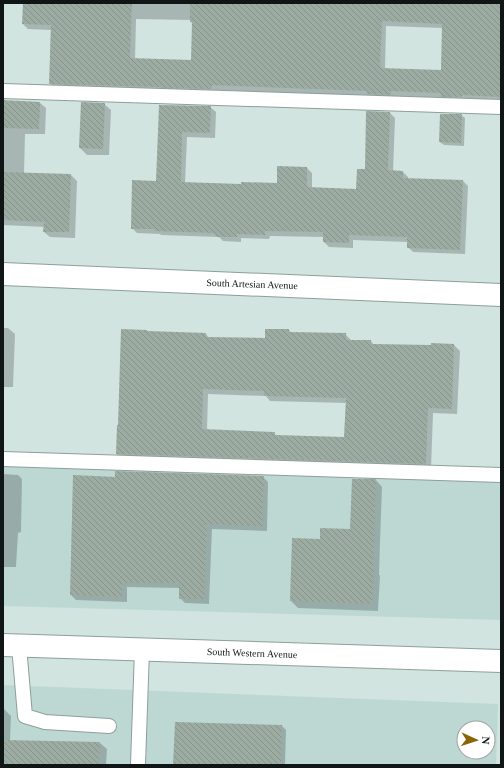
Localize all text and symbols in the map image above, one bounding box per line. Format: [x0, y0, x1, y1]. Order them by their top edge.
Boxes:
street label: South Artesian Avenue [206, 277, 298, 291]
street label: South Western Avenue [207, 646, 298, 660]
north arrow [456, 720, 496, 760]
text: N [480, 736, 492, 745]

